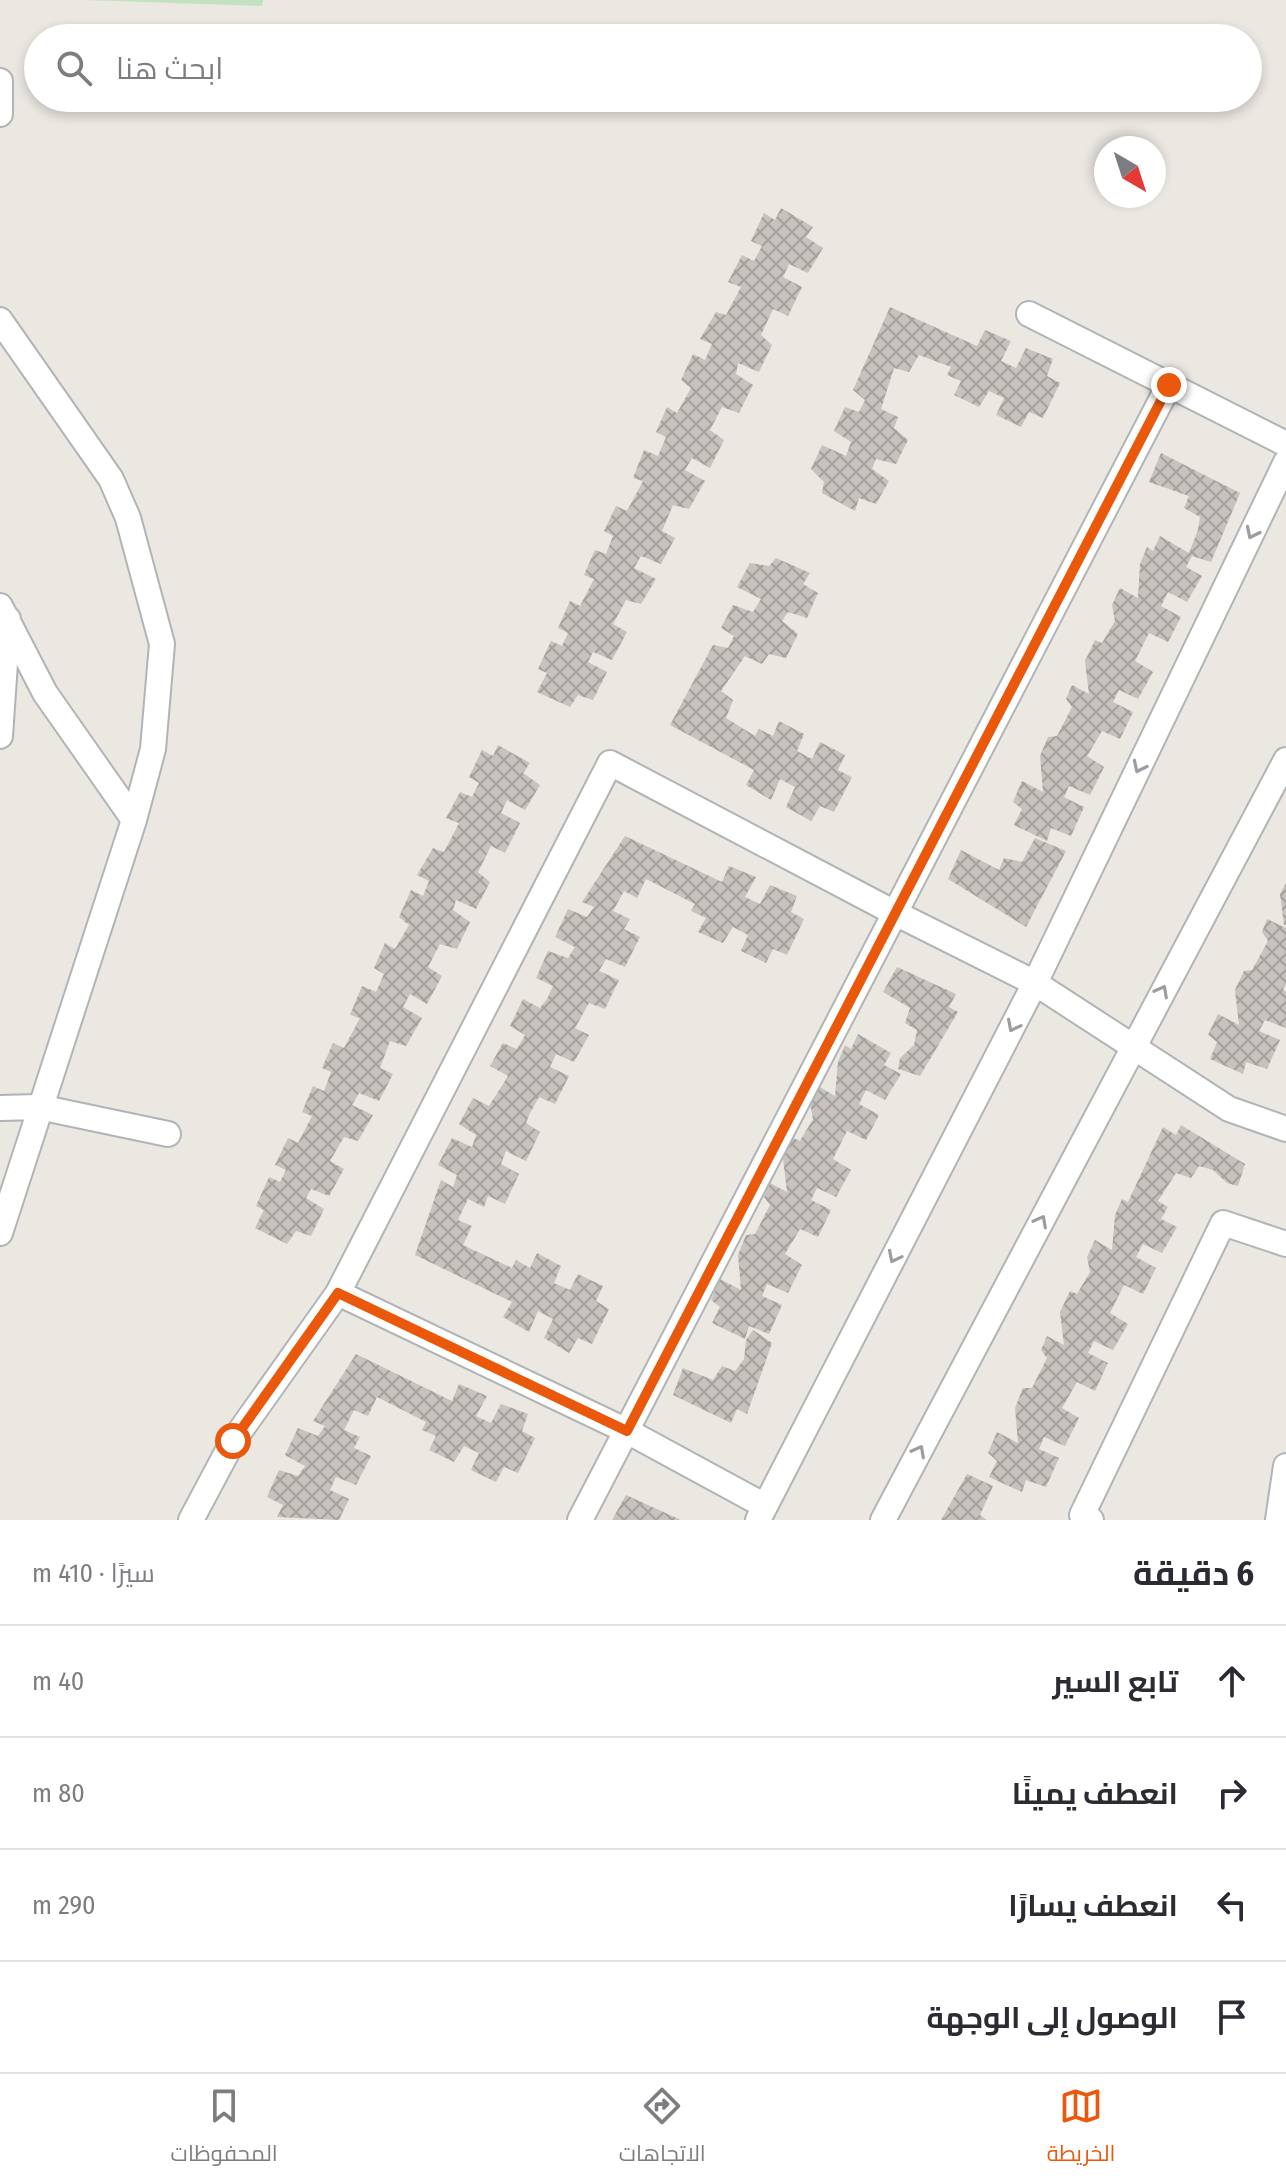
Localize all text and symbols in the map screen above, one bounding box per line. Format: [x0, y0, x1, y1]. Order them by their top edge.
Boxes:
search box [24, 24, 1262, 112]
icon: search [52, 46, 96, 90]
text: ابحث هنا [116, 51, 223, 87]
north arrow [1094, 136, 1166, 208]
route end [1151, 367, 1187, 403]
one-way arrow [1246, 524, 1262, 539]
one-way arrow [1133, 758, 1149, 773]
one-way arrow [1153, 985, 1168, 1000]
one-way arrow [1007, 1017, 1023, 1032]
one-way arrow [1031, 1215, 1046, 1229]
one-way arrow [888, 1248, 903, 1263]
route start [215, 1423, 251, 1459]
one-way arrow [910, 1445, 925, 1459]
text: 6 دقيقة [1133, 1553, 1254, 1594]
text: سيرًا · 410 m [32, 1558, 155, 1589]
icon: ahead [1210, 1659, 1254, 1703]
text: تابع السير [1052, 1664, 1178, 1700]
text: 40 m [32, 1666, 84, 1697]
icon: right [1210, 1771, 1254, 1815]
text: انعطف يمينًا [1012, 1776, 1178, 1812]
text: 80 m [32, 1778, 85, 1809]
icon: left [1210, 1883, 1254, 1927]
text: انعطف يسارًا [1008, 1888, 1178, 1924]
text: 290 m [32, 1890, 96, 1921]
icon: arrive [1210, 1995, 1254, 2039]
text: الوصول إلى الوجهة [927, 2000, 1178, 2036]
tab: المحفوظات [171, 2084, 278, 2174]
tab: الاتجاهات [619, 2084, 706, 2174]
tab: الخريطة [1047, 2084, 1115, 2174]

